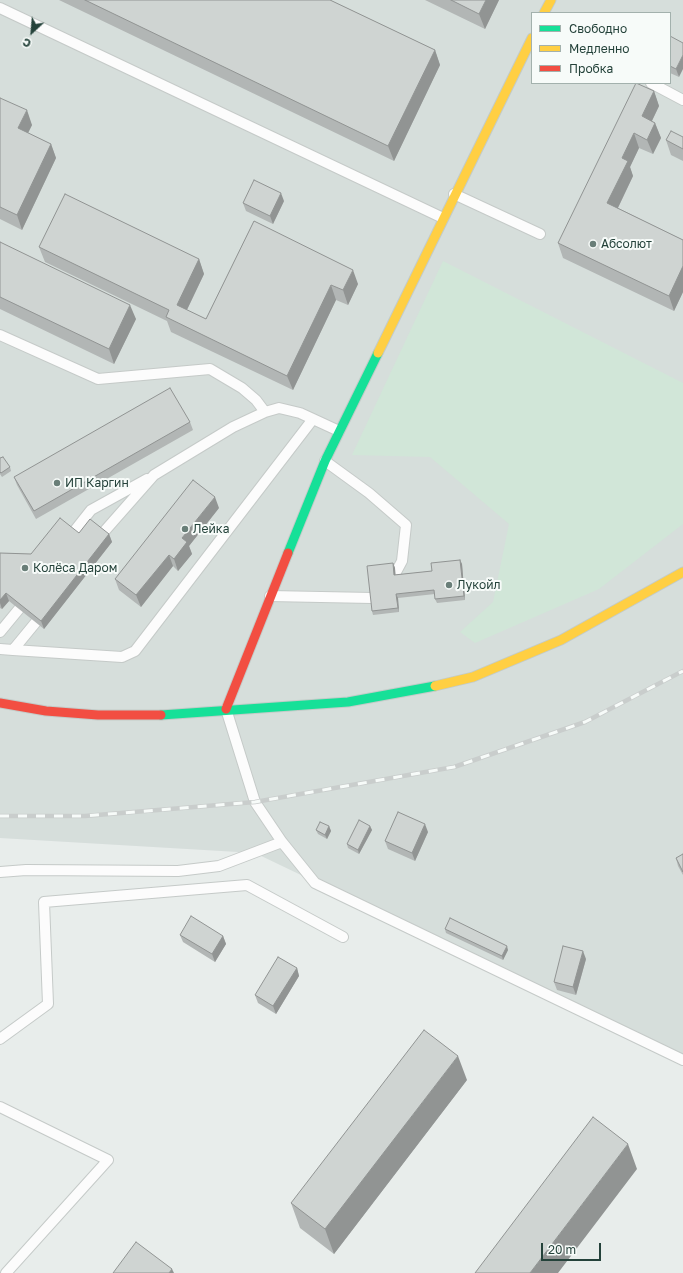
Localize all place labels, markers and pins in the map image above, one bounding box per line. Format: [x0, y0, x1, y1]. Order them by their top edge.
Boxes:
place label: Абсолют [601, 237, 652, 251]
marker: Абсолют [588, 239, 598, 249]
place label: ИП Каргин [65, 476, 129, 490]
marker: ИП Каргин [52, 478, 62, 488]
place label: Лейка [193, 522, 229, 536]
marker: Лейка [180, 524, 190, 534]
place label: Колёса Даром [33, 561, 117, 575]
marker: Колёса Даром [20, 563, 30, 573]
place label: Лукойл [457, 578, 500, 592]
marker: Лукойл [444, 580, 454, 590]

